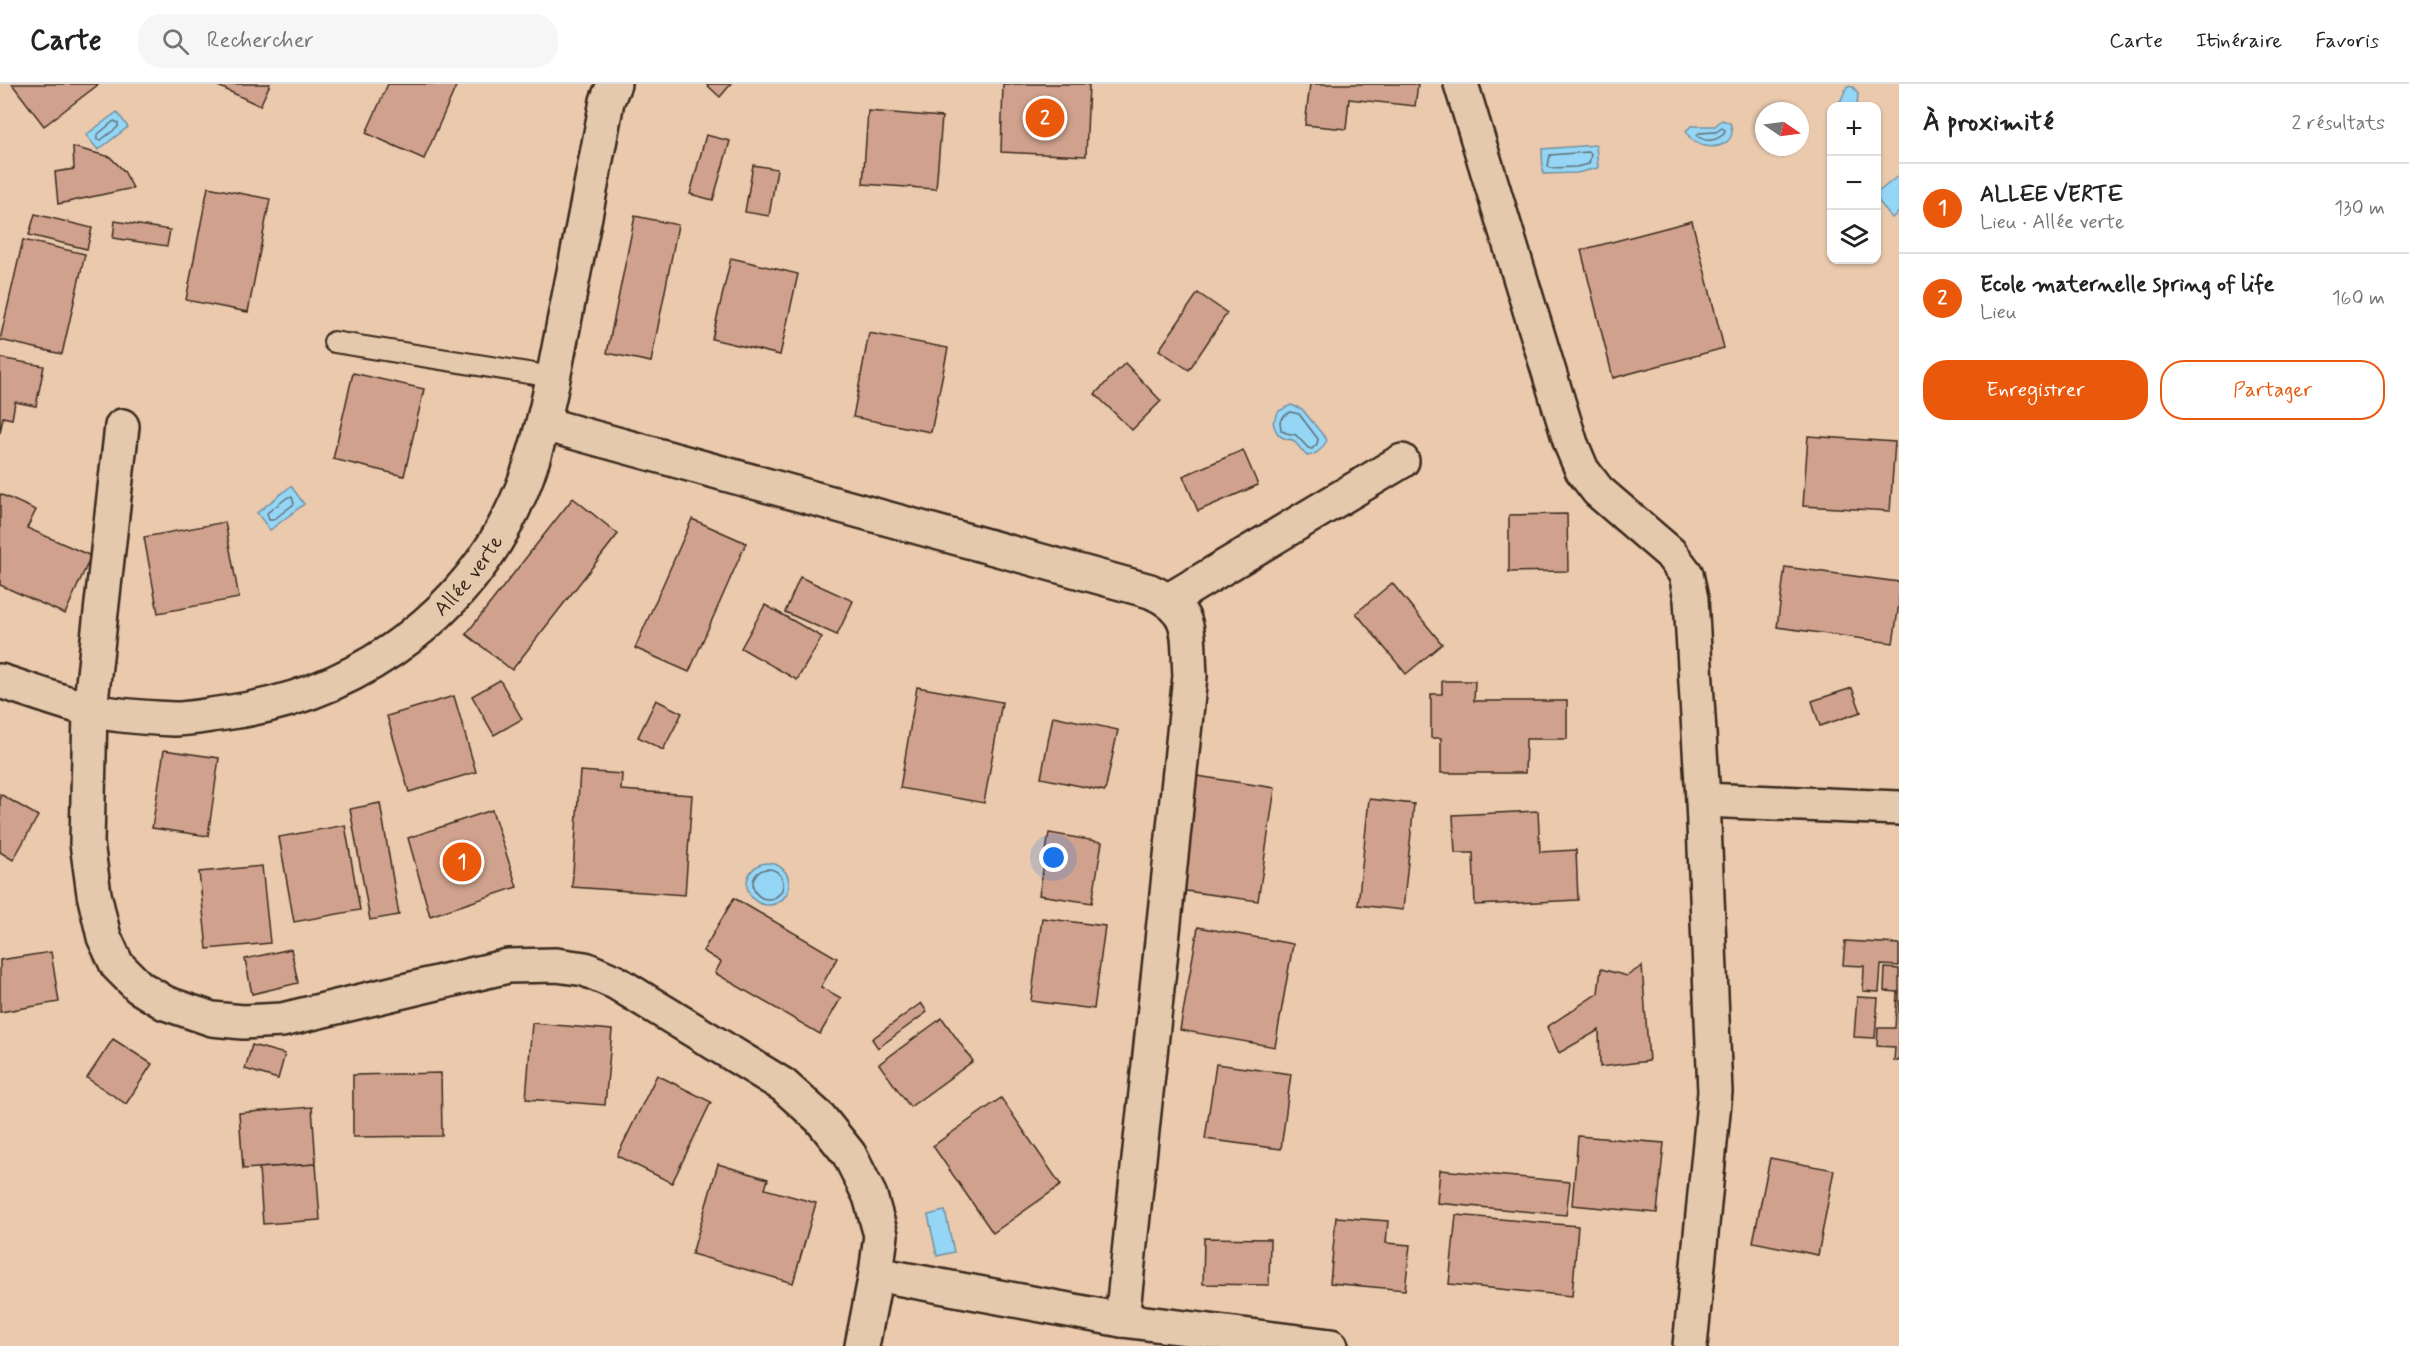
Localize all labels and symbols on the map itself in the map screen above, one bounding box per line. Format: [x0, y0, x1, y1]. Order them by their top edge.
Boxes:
pin: 2 [1026, 96, 1064, 141]
north arrow [1755, 102, 1809, 156]
street label: Allée verte [428, 530, 510, 623]
pin: 1 [442, 840, 482, 884]
your location [1039, 843, 1068, 872]

